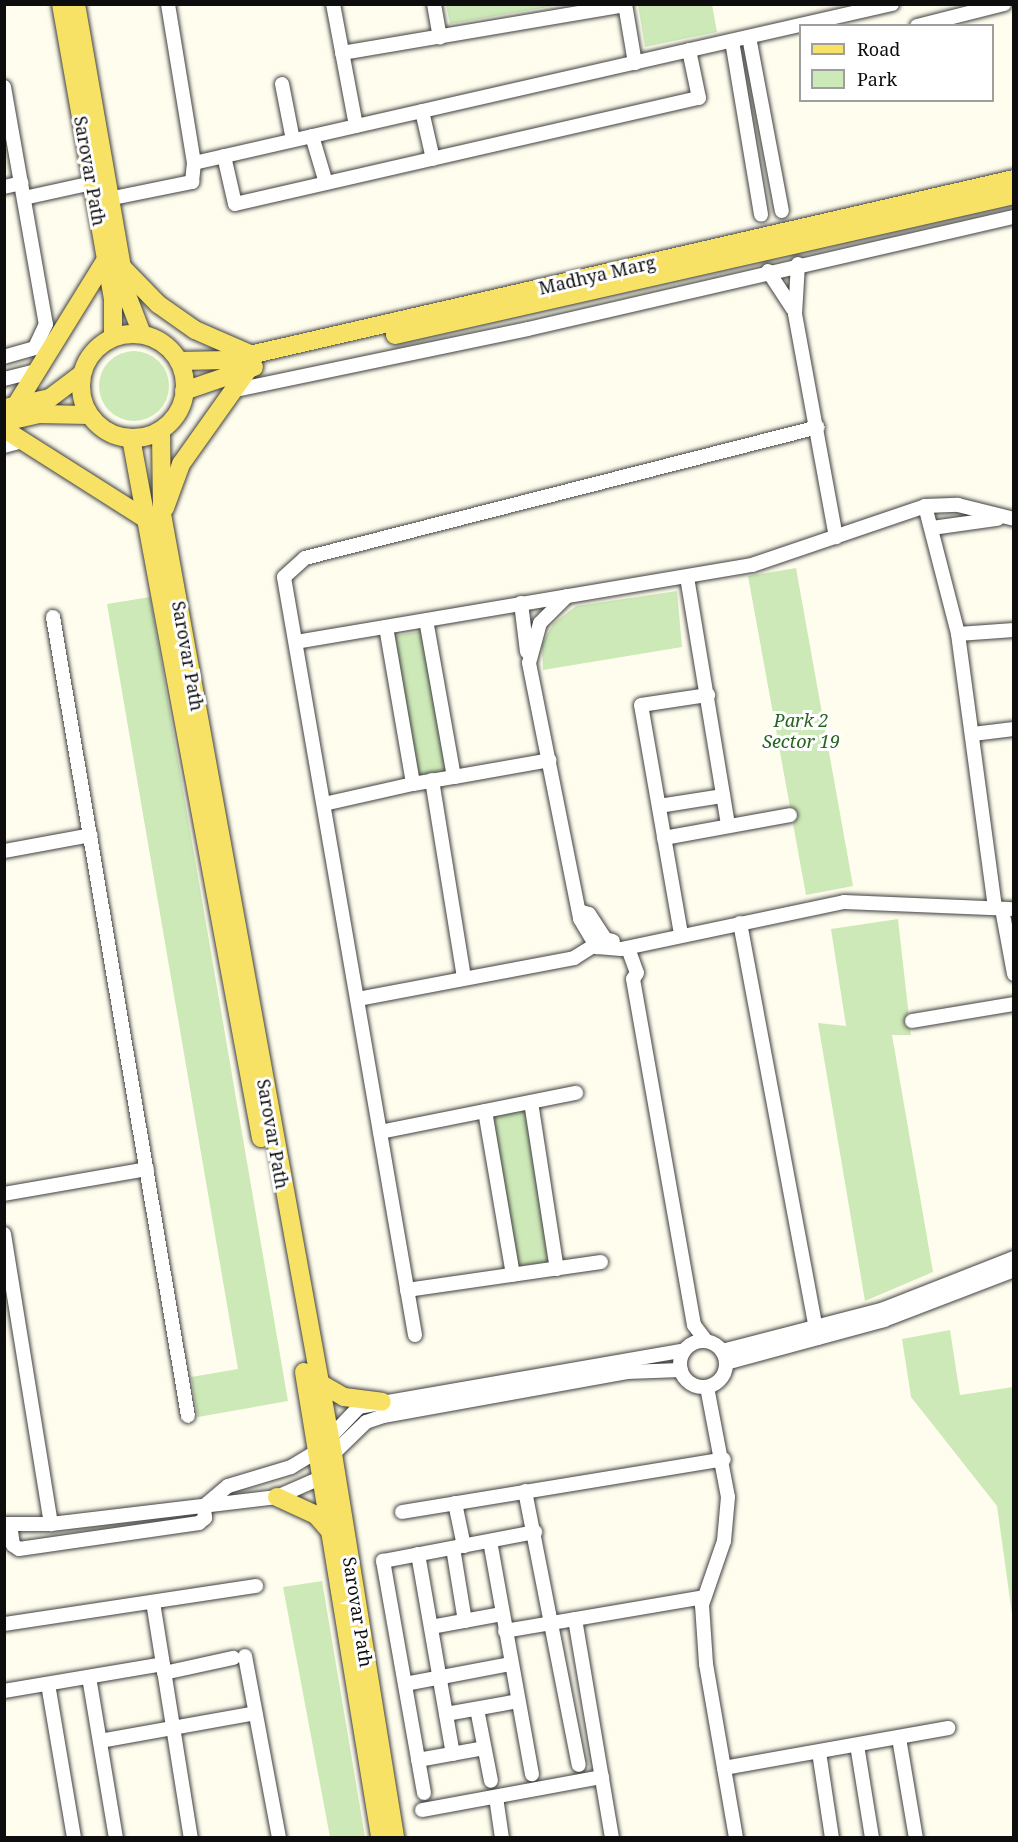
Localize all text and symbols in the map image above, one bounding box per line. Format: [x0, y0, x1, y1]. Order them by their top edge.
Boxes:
legend [799, 24, 994, 102]
text: Road [857, 37, 900, 61]
text: Park [857, 67, 897, 91]
street label: Sarovar Path [70, 114, 110, 228]
street label: Madhya Marg [536, 251, 658, 299]
street label: Sarovar Path [168, 599, 208, 713]
park label: Park 2 Sector 19 [762, 710, 840, 752]
street label: Sarovar Path [253, 1077, 293, 1191]
street label: Sarovar Path [339, 1555, 377, 1669]

